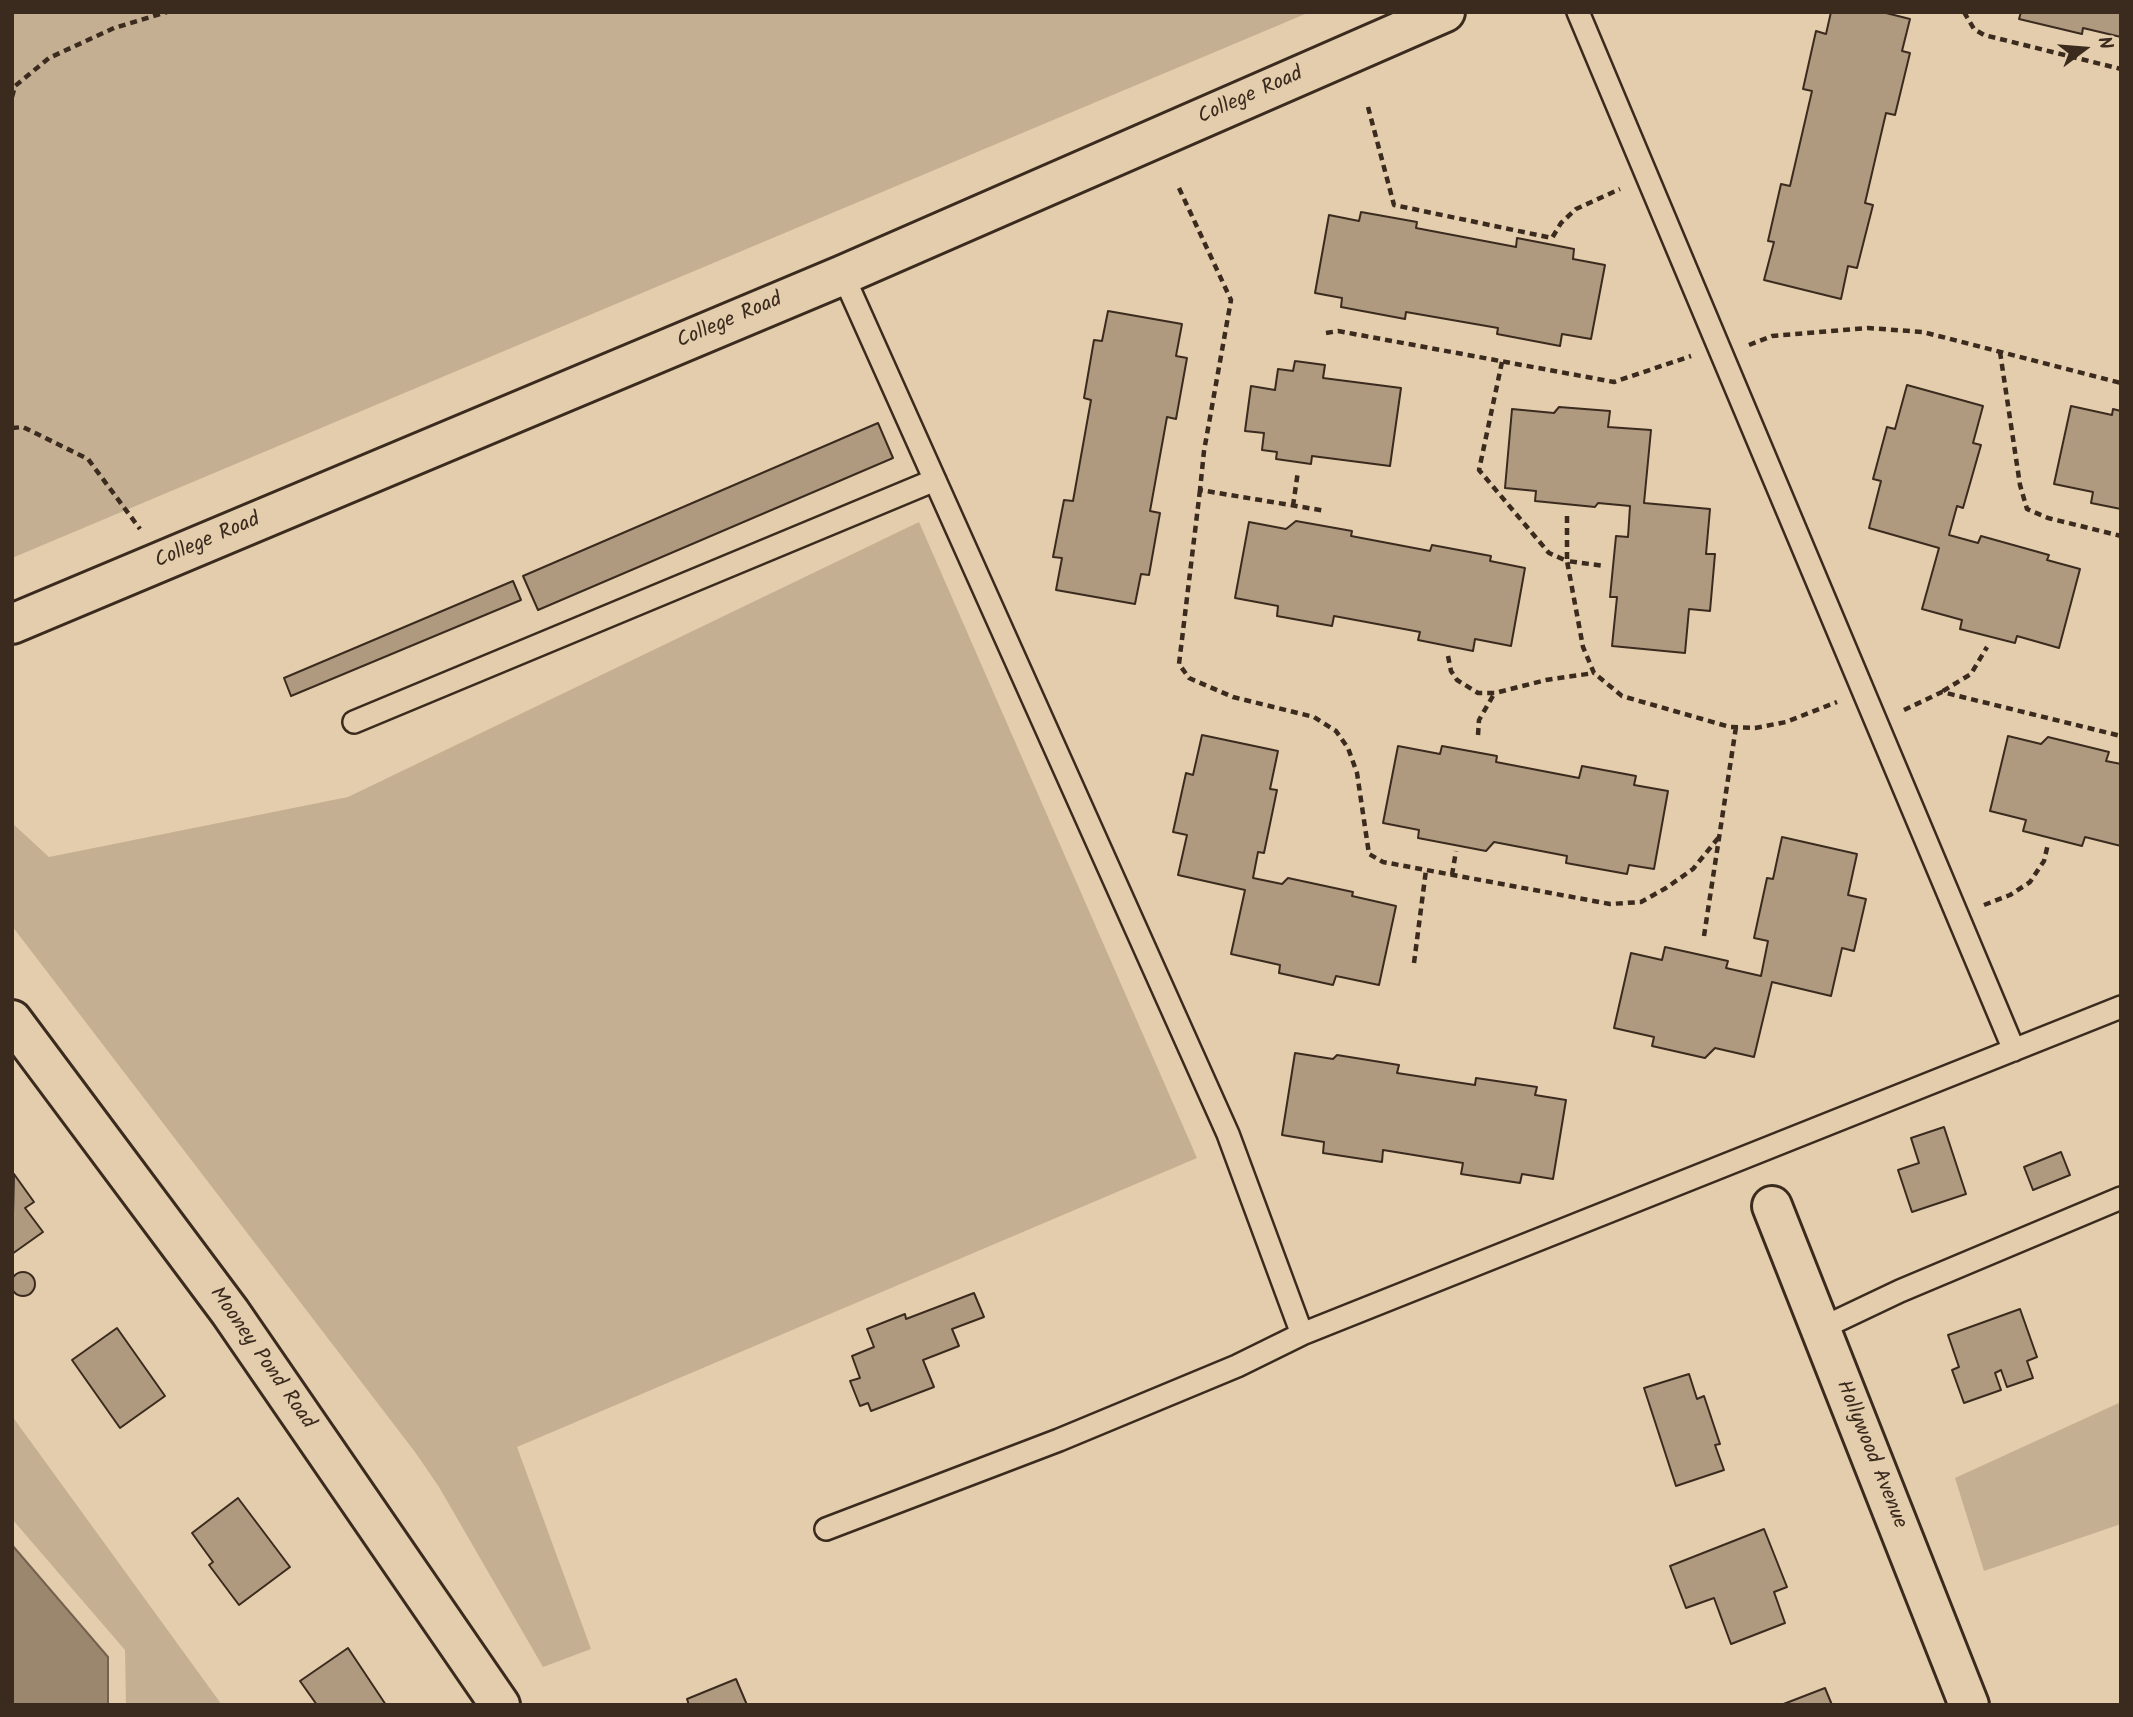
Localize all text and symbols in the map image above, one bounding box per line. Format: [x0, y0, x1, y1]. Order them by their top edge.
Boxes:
north arrow [2049, 14, 2119, 84]
text: N [2088, 33, 2120, 53]
street label: College Road [1195, 63, 1307, 131]
street label: College Road [674, 289, 786, 355]
street label: College Road [152, 509, 264, 575]
street label: Mooney Pond Road [203, 1283, 319, 1435]
street label: Hollywood Avenue [1829, 1377, 1911, 1533]

